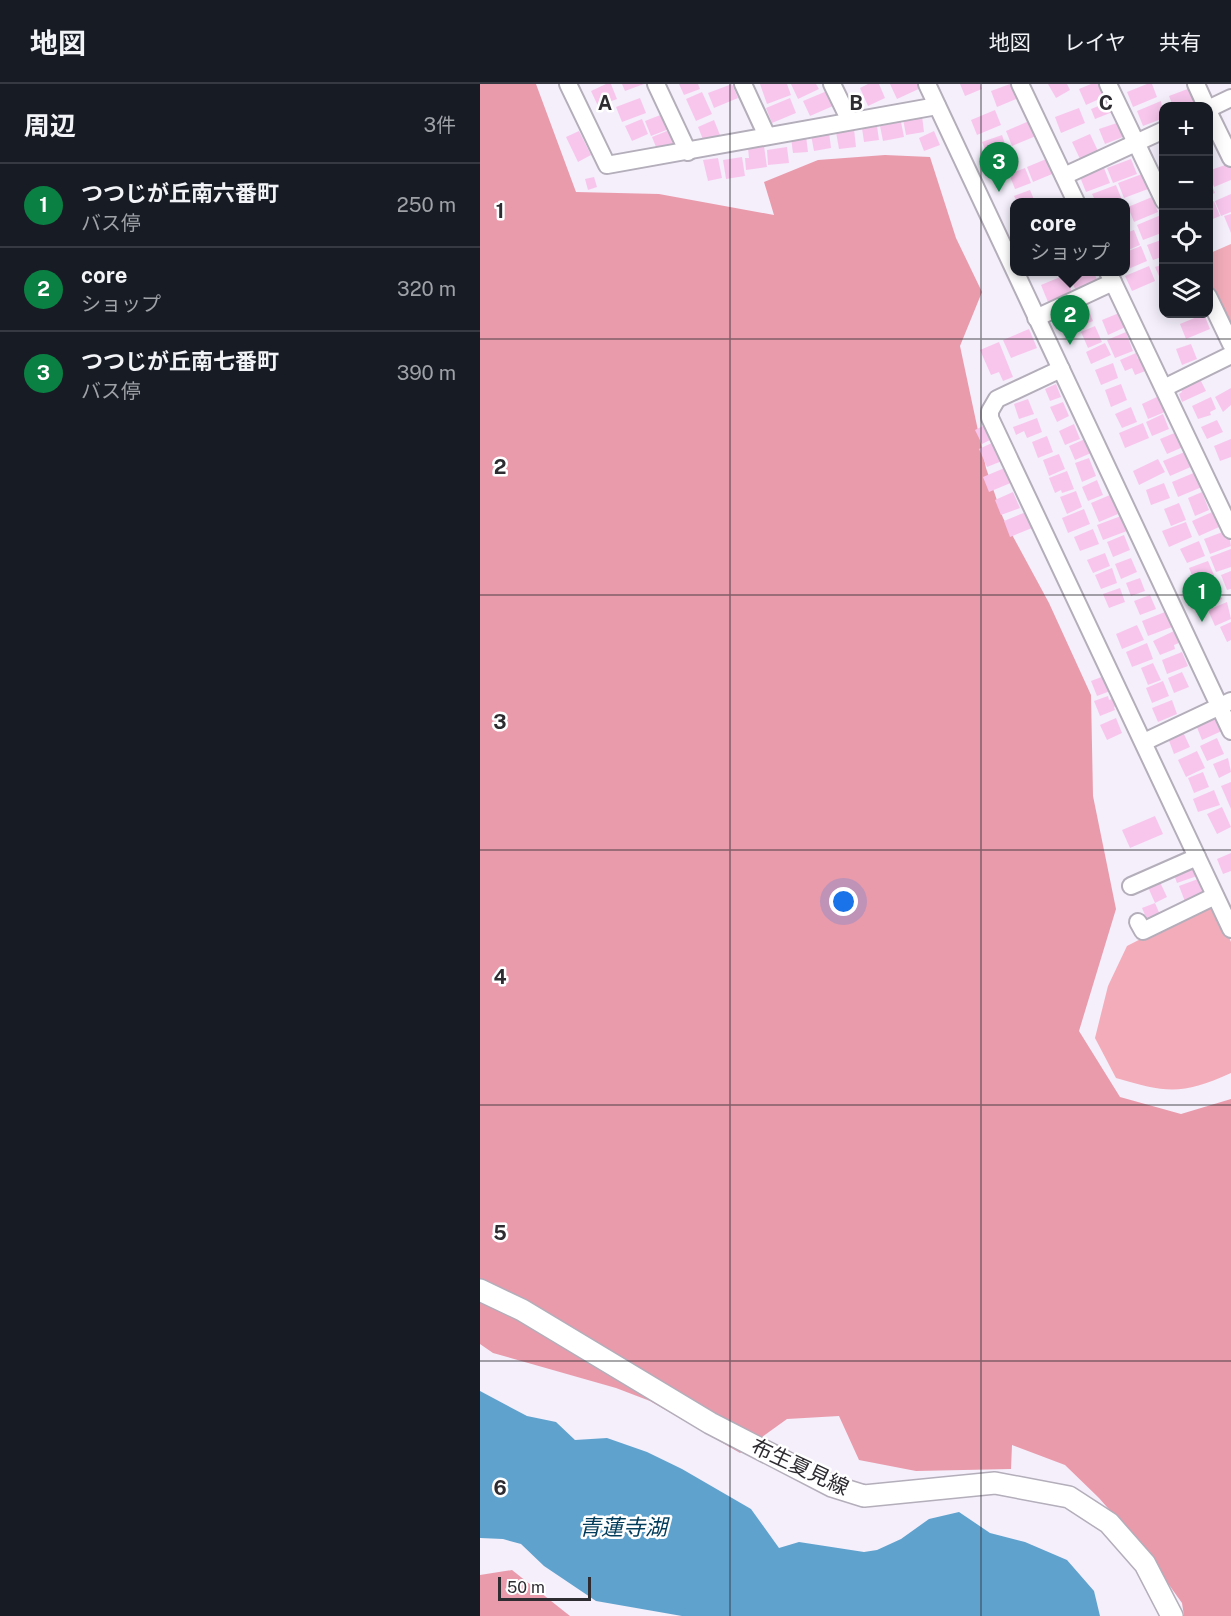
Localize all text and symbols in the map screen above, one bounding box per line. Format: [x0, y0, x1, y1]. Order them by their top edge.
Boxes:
text: 地図 [30, 26, 86, 59]
text: 地図 [989, 30, 1031, 55]
text: レイヤ [1064, 30, 1126, 55]
text: 共有 [1159, 30, 1201, 55]
text: A [598, 91, 612, 115]
text: B [849, 91, 863, 115]
text: C [1099, 91, 1113, 115]
map controls [1159, 102, 1213, 318]
button: + [1159, 102, 1213, 156]
text: 周辺 [24, 110, 76, 141]
text: 3件 [423, 113, 456, 137]
pin: 3 [980, 142, 1018, 192]
button: − [1159, 156, 1213, 210]
text: つつじが丘南六番町 [81, 180, 279, 206]
text: 1 [39, 193, 48, 217]
text: 250 m [397, 193, 456, 217]
popup [1010, 198, 1130, 276]
text: 1 [496, 199, 504, 223]
text: core [1030, 210, 1076, 236]
button: locate [1159, 210, 1213, 264]
text: バス停 [81, 211, 141, 235]
text: ショップ [1030, 240, 1110, 264]
text: core [81, 262, 127, 288]
button: layers [1159, 264, 1213, 318]
text: 2 [37, 277, 50, 301]
text: 320 m [397, 277, 456, 301]
text: ショップ [81, 292, 161, 316]
pin: 2 [1050, 296, 1090, 345]
text: つつじが丘南七番町 [81, 348, 279, 374]
text: 3 [37, 361, 50, 385]
text: 390 m [397, 361, 456, 385]
text: バス停 [81, 379, 141, 403]
text: 2 [494, 455, 506, 479]
pin: 1 [1182, 572, 1222, 622]
text: 3 [493, 710, 507, 734]
your location [829, 887, 858, 916]
text: 4 [493, 965, 507, 989]
text: 5 [493, 1221, 507, 1245]
street label: 布生夏見線 [747, 1433, 853, 1500]
text: 6 [493, 1476, 507, 1500]
water label: 青蓮寺湖 [579, 1514, 670, 1540]
scale bar [498, 1574, 591, 1602]
text: 50 m [507, 1578, 545, 1597]

